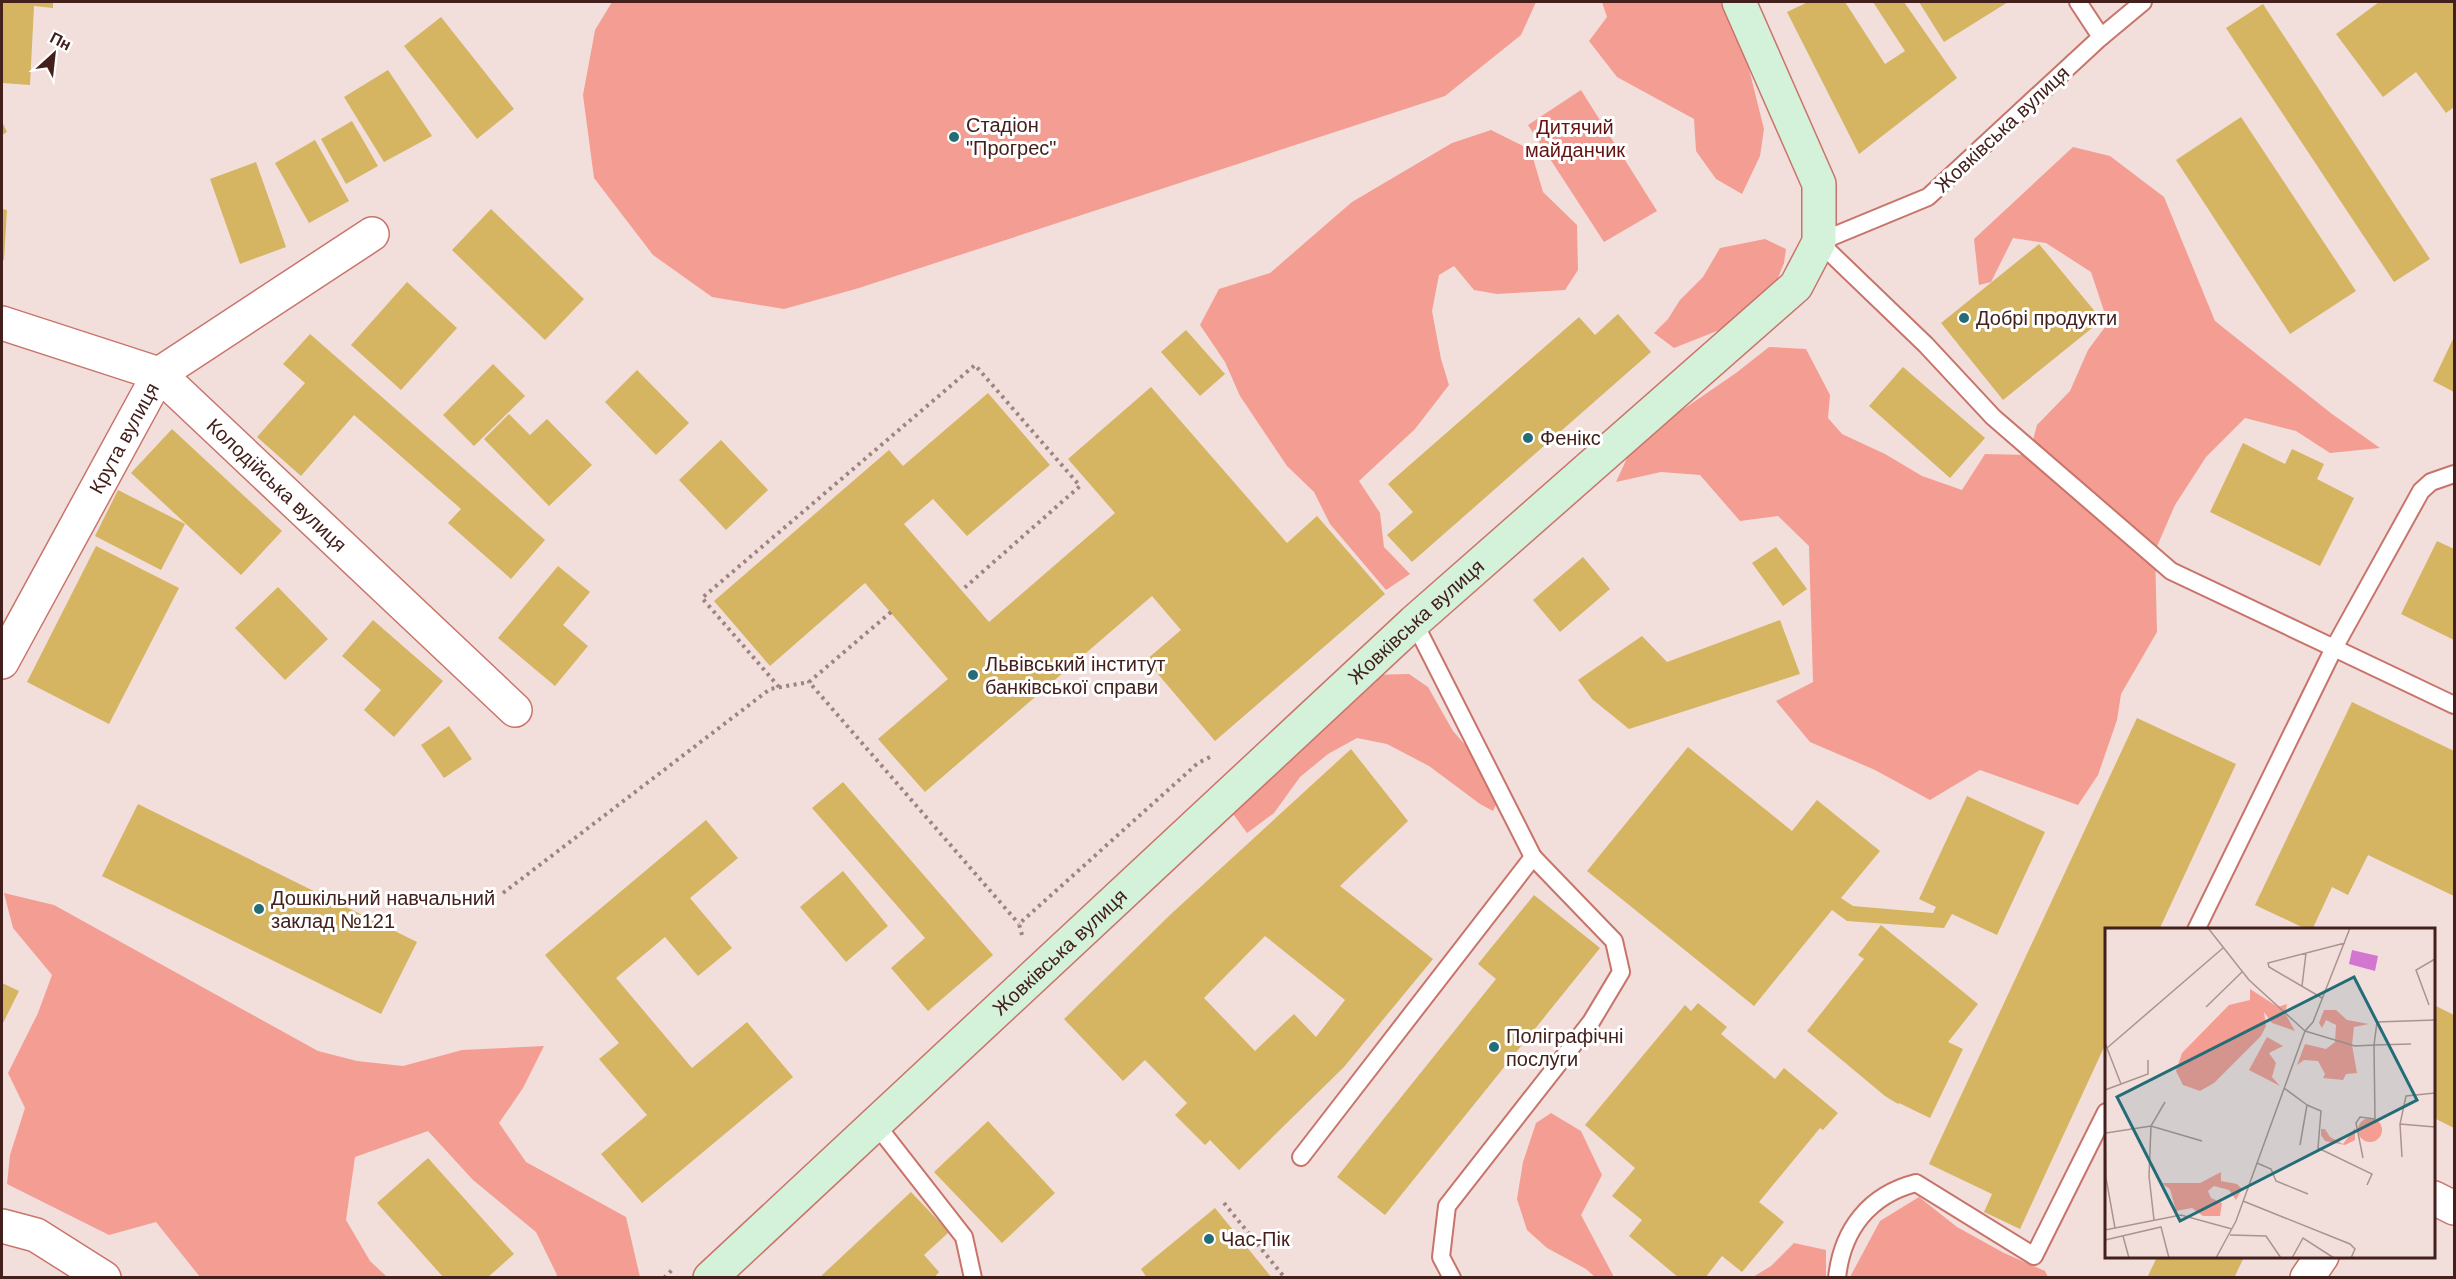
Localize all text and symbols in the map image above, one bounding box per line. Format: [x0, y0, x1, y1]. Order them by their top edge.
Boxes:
north arrow [24, 24, 84, 84]
text: Пн [47, 29, 74, 53]
street label: Жовківська вулиця [1931, 61, 2073, 197]
place label: Стадіон "Прогрес" [966, 114, 1056, 159]
park label: Дитячий майданчик [1525, 116, 1625, 161]
marker: Стадіон "Прогрес" [947, 130, 961, 144]
place label: Добрі продукти [1976, 307, 2117, 329]
marker: Добрі продукти [1957, 311, 1971, 325]
street label: Крута вулиця [85, 379, 163, 497]
street label: Колодійська вулиця [203, 414, 351, 556]
place label: Фенікс [1540, 427, 1601, 449]
marker: Фенікс [1521, 431, 1535, 445]
street label: Жовківська вулиця [1344, 555, 1488, 688]
place label: Львівський інститут банківської справи [985, 653, 1165, 698]
marker: Львівський інститут банківської справи [966, 668, 980, 682]
street label: Жовківська вулиця [988, 884, 1131, 1020]
place label: Дошкільний навчальний заклад №121 [271, 887, 495, 932]
marker: Дошкільний навчальний заклад №121 [252, 902, 266, 916]
inset map [2105, 928, 2435, 1258]
place label: Поліграфічні послуги [1506, 1025, 1624, 1070]
marker: Поліграфічні послуги [1487, 1040, 1501, 1054]
place label: Час-Пік [1221, 1228, 1290, 1250]
marker: Час-Пік [1202, 1232, 1216, 1246]

